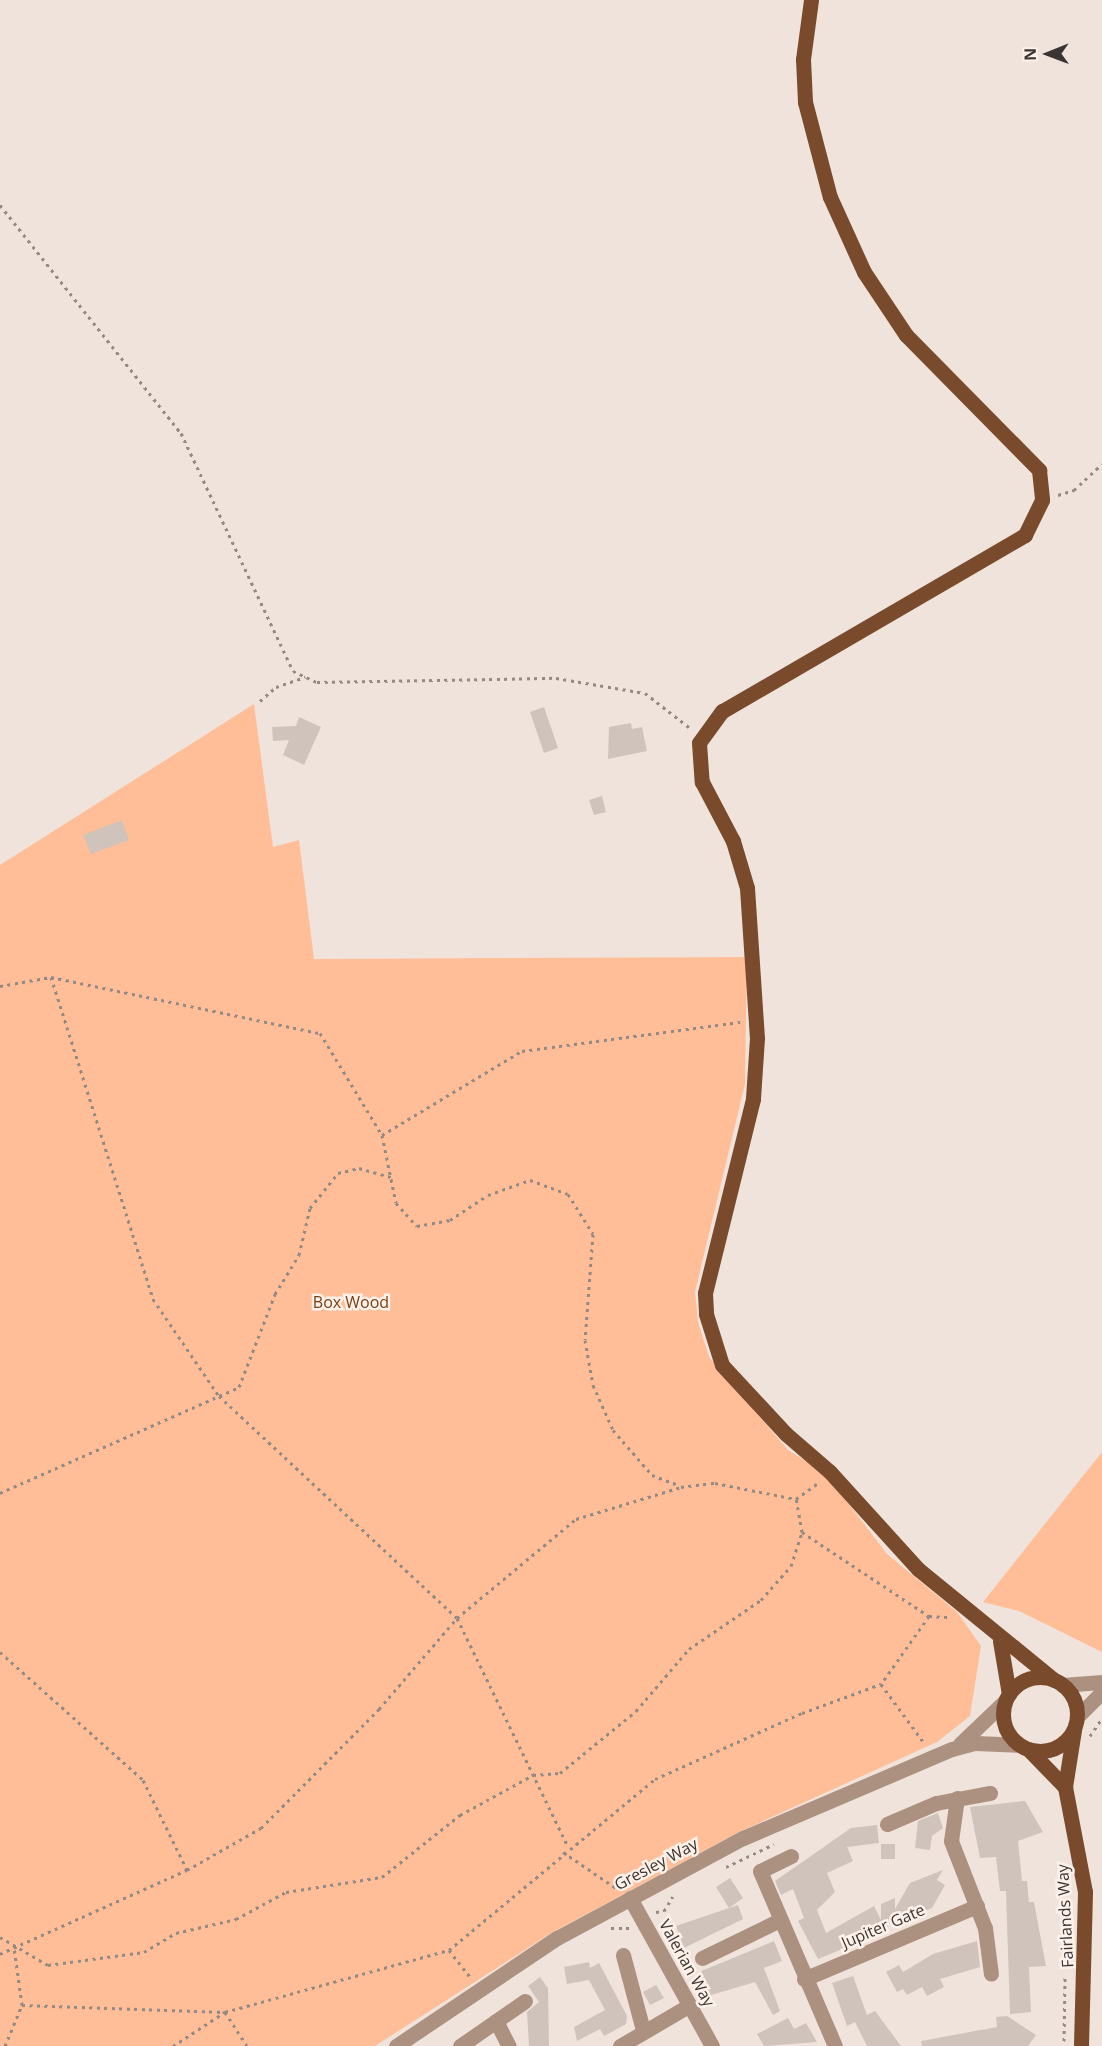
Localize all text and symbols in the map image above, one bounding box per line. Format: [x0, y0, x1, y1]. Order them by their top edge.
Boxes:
north arrow [1018, 24, 1078, 84]
text: N [1019, 48, 1041, 61]
park label: Box Wood [313, 1292, 389, 1312]
street label: Gresley Way [611, 1834, 701, 1894]
street label: Fairlands Way [1053, 1864, 1077, 1968]
street label: Jupiter Gate [839, 1900, 927, 1952]
street label: Valerian Way [655, 1916, 719, 2010]

